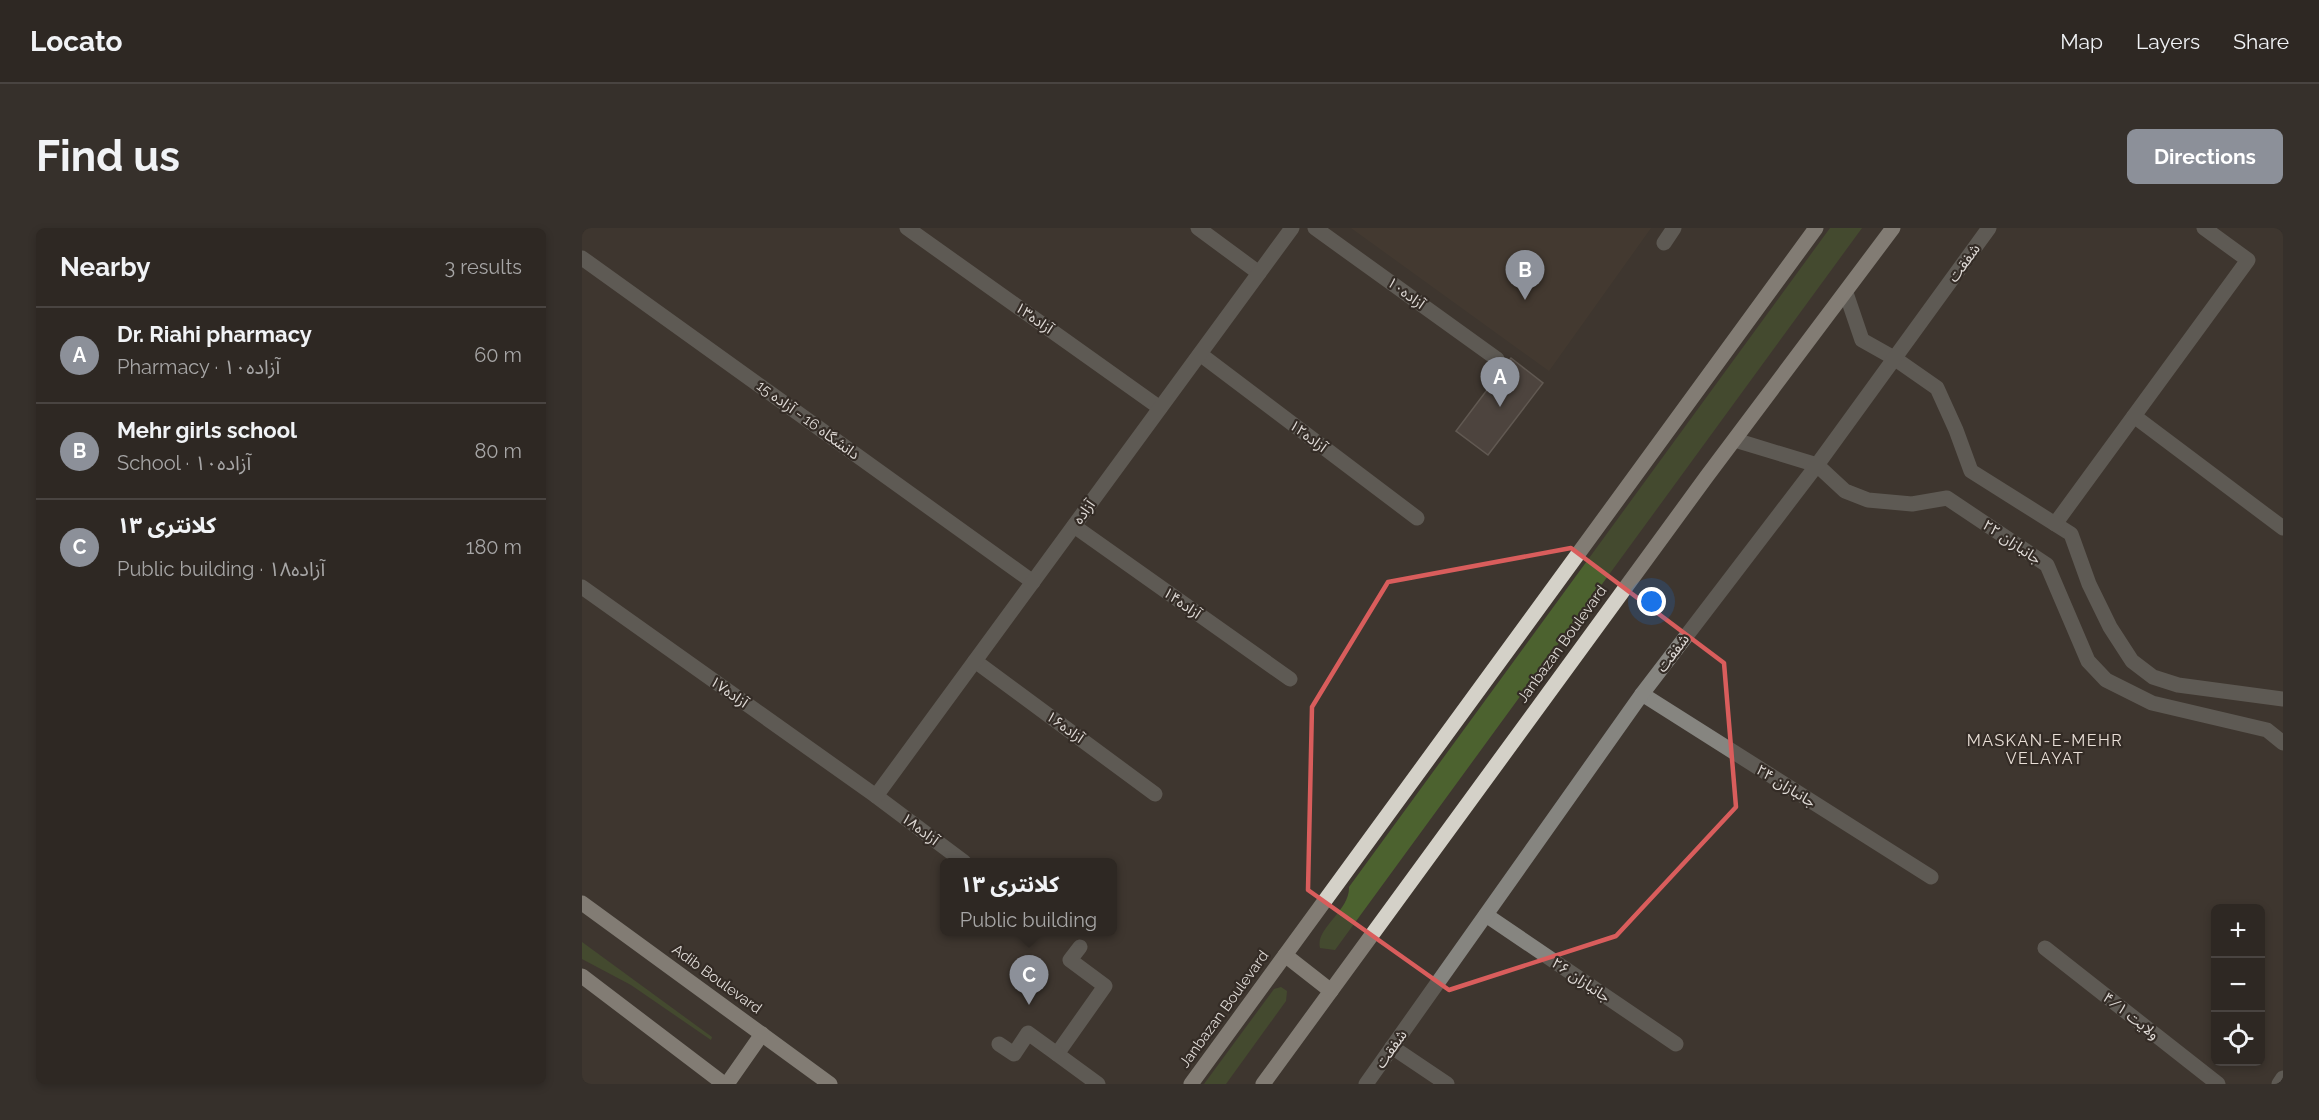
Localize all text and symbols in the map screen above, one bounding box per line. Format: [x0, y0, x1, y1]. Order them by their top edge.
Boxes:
text: Locato [30, 25, 122, 58]
text: Map [2060, 29, 2103, 54]
text: Layers [2136, 29, 2200, 54]
text: Share [2233, 29, 2289, 54]
button: Directions [2127, 129, 2283, 184]
text: Find us [36, 132, 180, 181]
street label: شفقت [1944, 240, 1984, 286]
pin: B [1506, 250, 1544, 300]
text: Nearby [60, 252, 150, 282]
text: 3 results [444, 255, 522, 279]
street label: آزاده۱۰ [1383, 273, 1429, 313]
street label: آزاده۱۳ [1011, 298, 1057, 338]
text: Dr. Riahi pharmacy [117, 321, 312, 347]
text: A [73, 343, 86, 367]
text: 60 m [474, 343, 522, 367]
text: Pharmacy · آزاده۱۰ [117, 355, 280, 379]
pin: A [1480, 358, 1520, 407]
street label: دانشگاه 16 - آزاده 15 [753, 377, 863, 463]
street label: آزاده۱۲ [1286, 416, 1331, 456]
text: Mehr girls school [117, 417, 297, 443]
text: B [73, 439, 86, 463]
text: 80 m [474, 439, 522, 463]
text: School · آزاده۱۰ [117, 451, 251, 475]
street label: آزاده [1069, 496, 1099, 528]
text: کلانتری ۱۳ [117, 512, 216, 538]
street label: جانبازان ۲۲ [1979, 516, 2045, 568]
text: C [73, 535, 86, 559]
text: 180 m [466, 535, 522, 559]
text: Public building · آزاده۱۸ [117, 557, 325, 581]
street label: Janbazan Boulevard [1513, 582, 1611, 706]
street label: آزاده۱۴ [1159, 583, 1205, 623]
your location [1637, 587, 1666, 616]
street label: شفقت [1653, 630, 1693, 676]
street label: آزاده۱۷ [706, 672, 752, 712]
street label: آزاده۱۶ [1042, 707, 1088, 747]
district label: MASKAN-E-MEHR VELAYAT [1967, 731, 2123, 768]
street label: جانبازان ۲۴ [1753, 761, 1819, 811]
street label: آزاده۱۸ [898, 809, 943, 849]
popup [940, 858, 1117, 936]
text: کلانتری ۱۳ [960, 871, 1059, 897]
map controls [2211, 904, 2265, 1066]
button: + [2211, 904, 2265, 958]
text: Public building [960, 908, 1097, 932]
street label: Adib Boulevard [669, 940, 765, 1018]
street label: Janbazan Boulevard [1175, 947, 1273, 1071]
street label: جانبازان ۲۶ [1548, 954, 1614, 1006]
pin: C [1010, 956, 1048, 1005]
button: − [2211, 958, 2265, 1012]
street label: ولایت ۴/۱ [2099, 988, 2163, 1044]
button: locate [2211, 1012, 2265, 1066]
street label: شفقت [1371, 1026, 1411, 1072]

